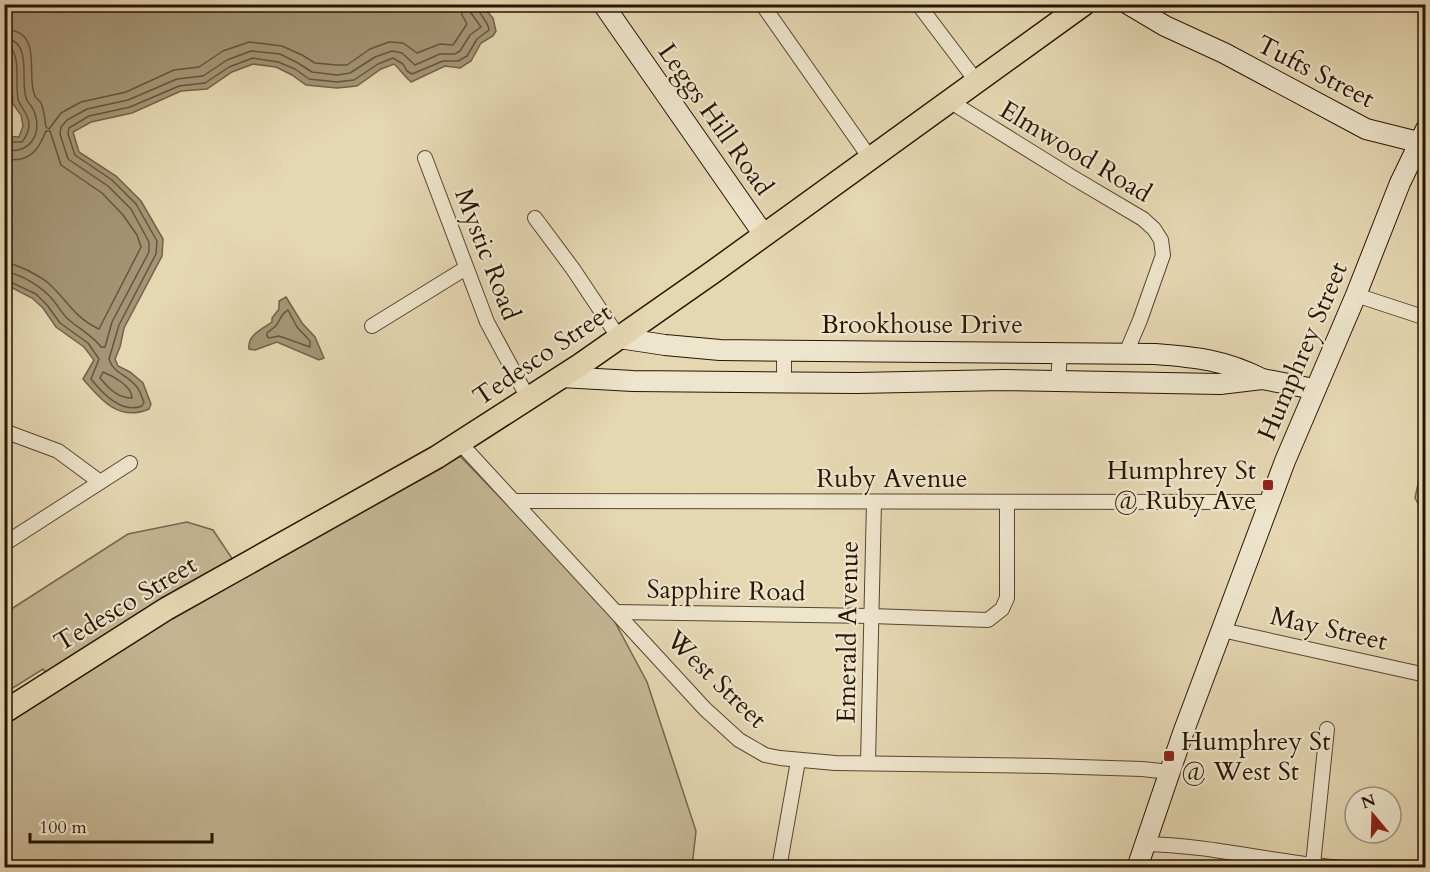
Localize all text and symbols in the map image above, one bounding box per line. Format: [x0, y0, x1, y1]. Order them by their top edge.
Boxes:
street label: Tufts Street [1251, 27, 1381, 116]
street label: Leggs Hill Road [650, 36, 781, 203]
street label: Elmwood Road [993, 92, 1158, 211]
street label: Mystic Road [446, 183, 529, 325]
street label: Humphrey Street [1249, 257, 1356, 446]
street label: Tedesco Street [466, 295, 619, 414]
street label: Brookhouse Drive [821, 307, 1023, 342]
place label: Humphrey St @ Ruby Ave [1107, 453, 1256, 518]
street label: Ruby Avenue [816, 461, 968, 496]
marker: Humphrey St @ Ruby Ave [1261, 478, 1275, 492]
street label: Emerald Avenue [828, 541, 867, 723]
street label: Tedesco Street [47, 547, 203, 660]
street label: Sapphire Road [646, 572, 806, 609]
street label: May Street [1267, 598, 1391, 659]
street label: West Street [658, 622, 774, 736]
place label: Humphrey St @ West St [1181, 724, 1330, 789]
marker: Humphrey St @ West St [1162, 749, 1176, 763]
north arrow [1343, 785, 1403, 845]
text: N [1358, 789, 1379, 814]
scale bar [30, 806, 212, 844]
text: 100 m [39, 815, 87, 840]

